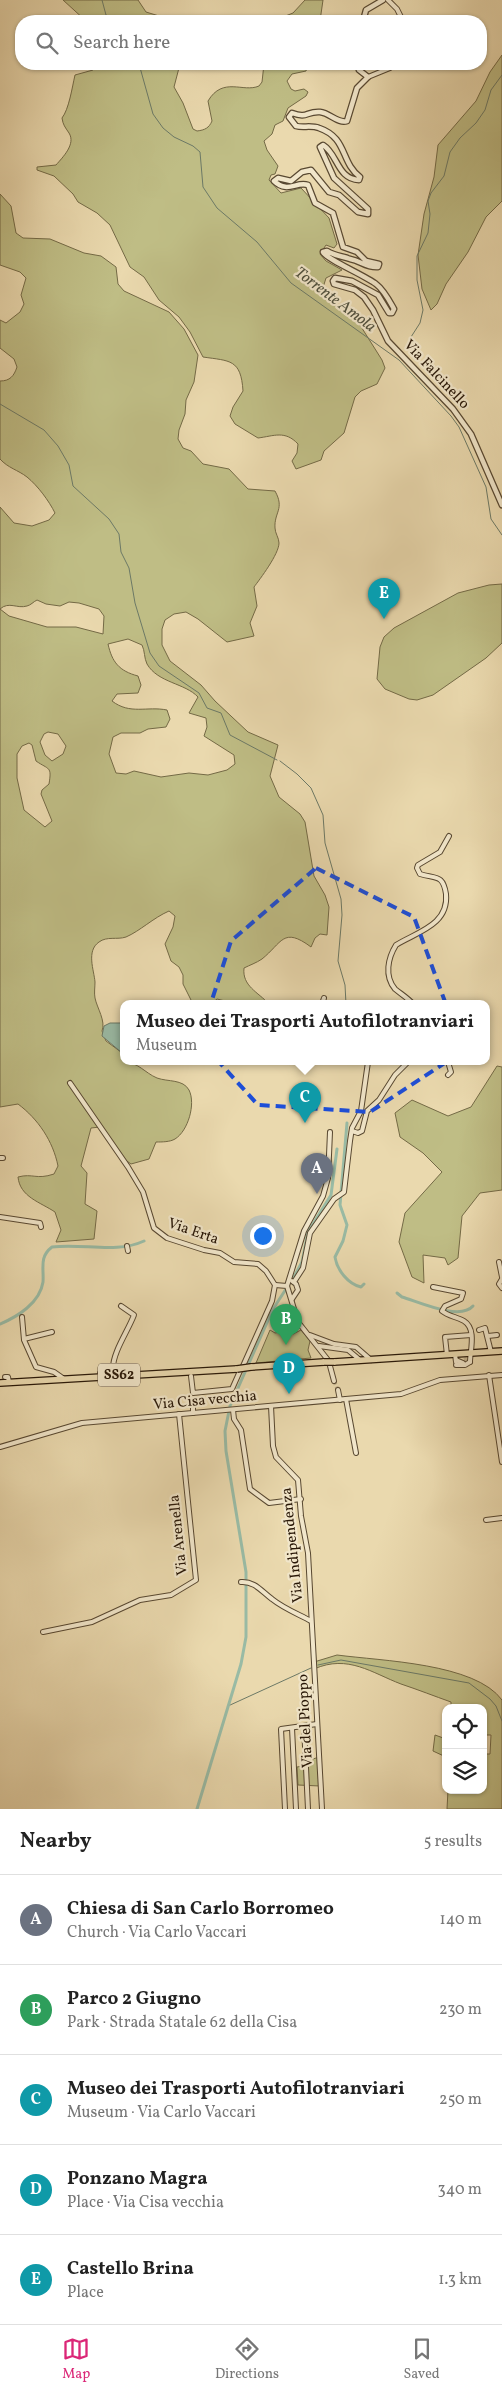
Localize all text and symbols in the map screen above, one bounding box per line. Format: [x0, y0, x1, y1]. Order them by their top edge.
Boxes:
search box [15, 15, 487, 70]
icon: search [33, 29, 61, 57]
text: Search here [73, 30, 170, 56]
water label: Torrente Amola [290, 262, 380, 338]
street label: Via Falcinello [398, 336, 474, 414]
pin: E [368, 578, 400, 619]
popup [120, 1000, 490, 1065]
text: Museo dei Trasporti Autofilotranviari [136, 1009, 474, 1035]
text: Museum [136, 1035, 197, 1057]
pin: C [289, 1082, 321, 1123]
pin: A [301, 1153, 333, 1194]
street label: Via Erta [165, 1214, 221, 1250]
your location [250, 1223, 276, 1249]
pin: B [270, 1304, 302, 1345]
pin: D [273, 1353, 305, 1394]
road number: SS62 [98, 1364, 140, 1386]
street label: Via Cisa vecchia [152, 1386, 258, 1416]
street label: Via Indipendenza [276, 1486, 310, 1604]
street label: Via Arenella [164, 1494, 194, 1576]
street label: Via del Pioppo [293, 1674, 319, 1768]
map controls [442, 1704, 487, 1794]
button: locate [442, 1704, 487, 1749]
button: layers [442, 1749, 487, 1794]
text: Nearby [20, 1827, 91, 1856]
text: 5 results [424, 1831, 482, 1853]
text: Chiesa di San Carlo Borromeo [67, 1896, 334, 1922]
text: A [30, 1909, 42, 1931]
text: 140 m [440, 1909, 482, 1931]
text: Church · Via Carlo Vaccari [67, 1922, 247, 1944]
text: Parco 2 Giugno [67, 1986, 201, 2012]
text: B [31, 1999, 41, 2021]
text: 230 m [439, 1999, 482, 2021]
text: Park · Strada Statale 62 della Cisa [67, 2012, 297, 2034]
text: Museo dei Trasporti Autofilotranviari [67, 2076, 405, 2102]
text: C [31, 2089, 41, 2111]
text: 250 m [439, 2089, 482, 2111]
text: Museum · Via Carlo Vaccari [67, 2102, 256, 2124]
text: Ponzano Magra [67, 2166, 208, 2192]
text: D [30, 2179, 42, 2201]
text: 340 m [438, 2179, 482, 2201]
text: Place · Via Cisa vecchia [67, 2192, 224, 2214]
text: Castello Brina [67, 2256, 194, 2282]
text: E [31, 2269, 41, 2291]
text: 1.3 km [438, 2269, 482, 2291]
text: Place [67, 2282, 104, 2304]
tab: Map [62, 2335, 90, 2384]
tab: Directions [215, 2335, 279, 2384]
tab: Saved [404, 2335, 440, 2384]

